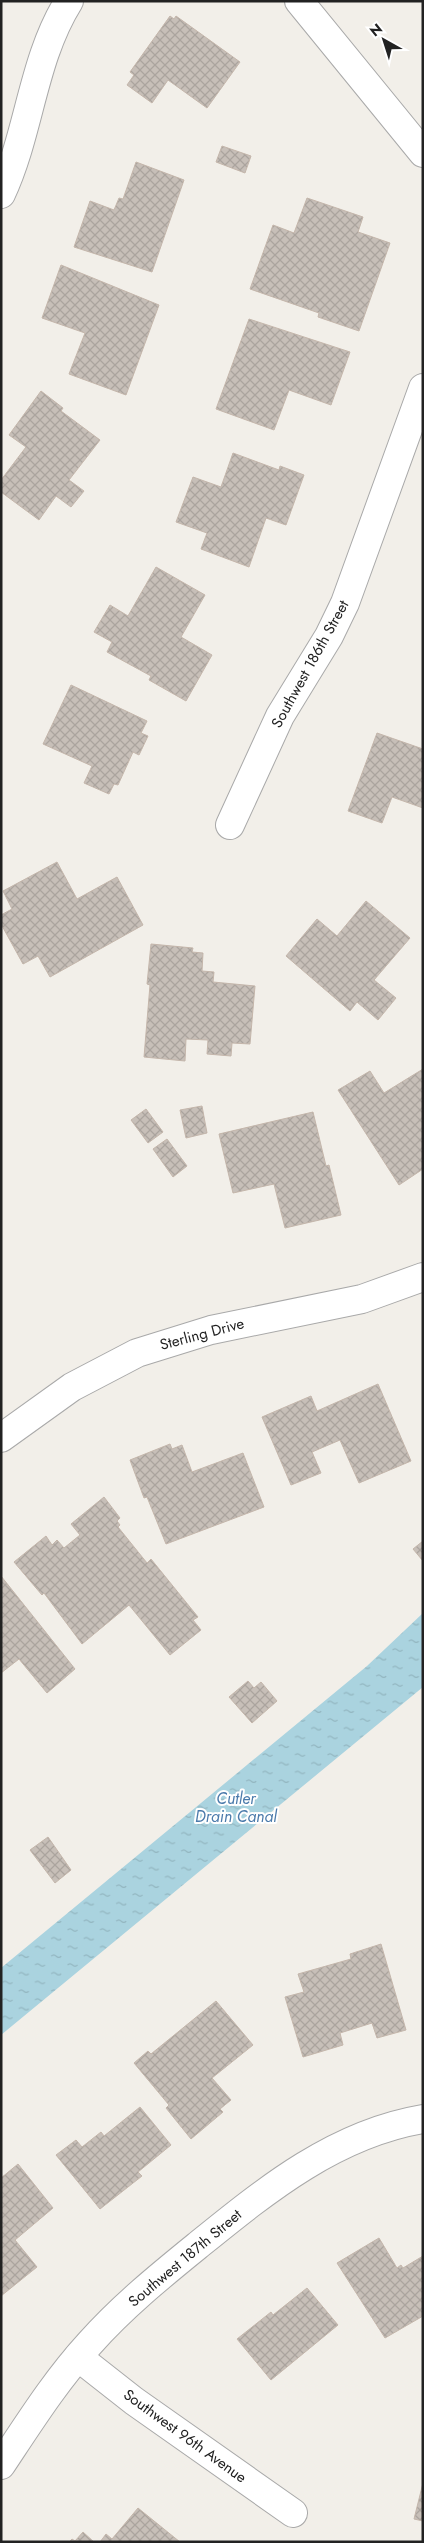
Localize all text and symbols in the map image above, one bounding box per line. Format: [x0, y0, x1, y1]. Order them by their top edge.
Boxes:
north arrow [359, 15, 409, 65]
text: N [365, 19, 386, 41]
street label: Southwest 186th Street [266, 596, 354, 732]
street label: Sterling Drive [157, 1312, 247, 1356]
water label: Cutler Drain Canal [195, 1787, 278, 1828]
street label: Southwest 187th Street [124, 2204, 247, 2312]
street label: Southwest 96th Avenue [119, 2384, 251, 2488]

